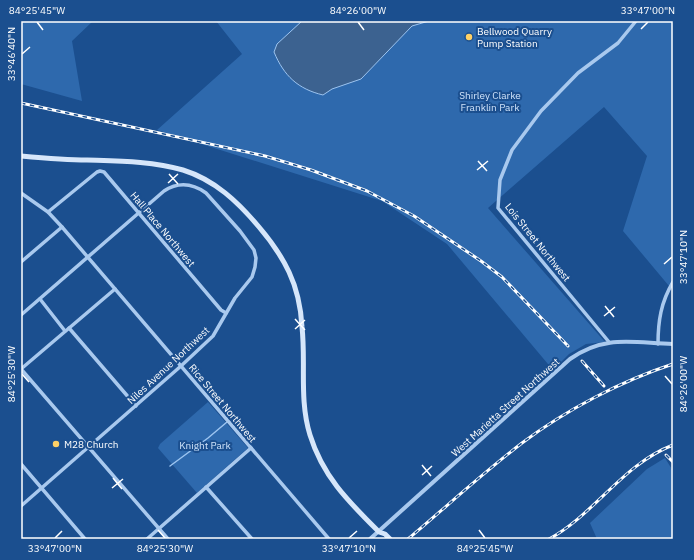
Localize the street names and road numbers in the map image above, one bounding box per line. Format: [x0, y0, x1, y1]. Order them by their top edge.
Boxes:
street label: Hall Place Northwest [127, 189, 198, 270]
street label: Lois Street Northwest [502, 201, 573, 284]
street label: Niles Avenue Northwest [125, 324, 213, 407]
street label: West Marietta Street Northwest [448, 355, 563, 460]
street label: Rice Street Northwest [186, 361, 260, 446]

